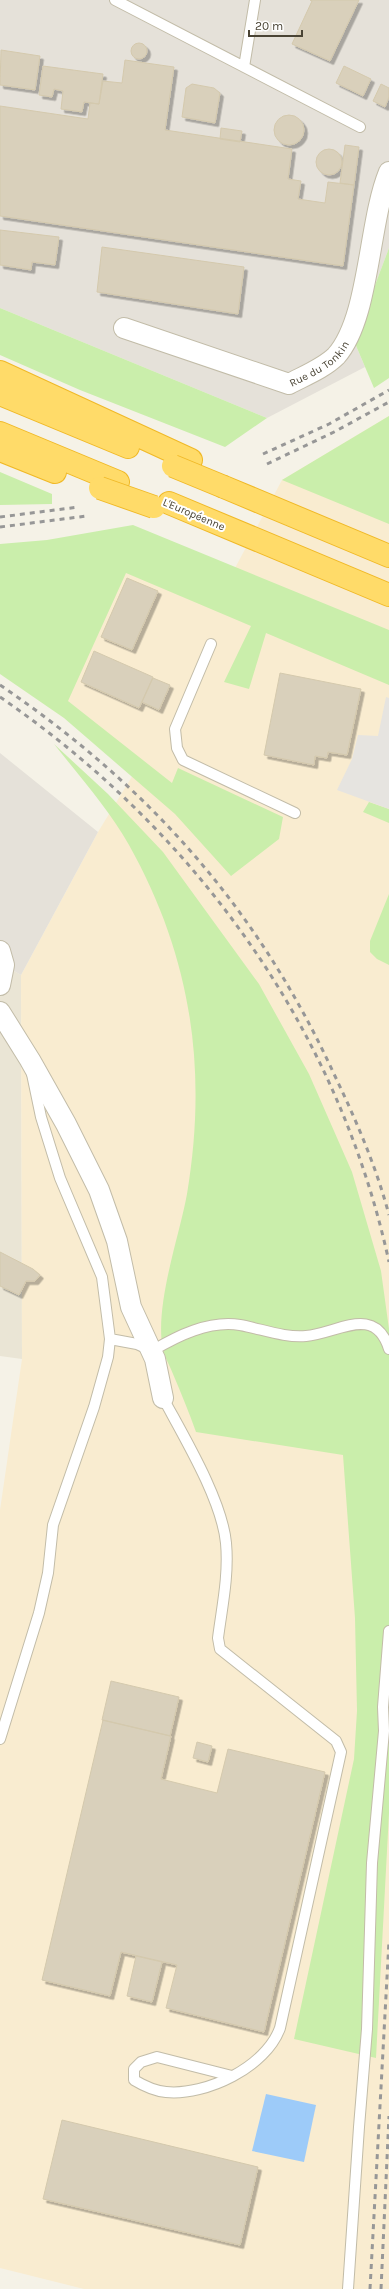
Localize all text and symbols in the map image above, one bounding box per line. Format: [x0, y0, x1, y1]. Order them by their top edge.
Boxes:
scale bar [249, 12, 302, 38]
text: 20 m [255, 19, 283, 33]
street label: Rue du Tonkin [287, 339, 352, 390]
street label: L'Européenne [161, 496, 227, 533]

